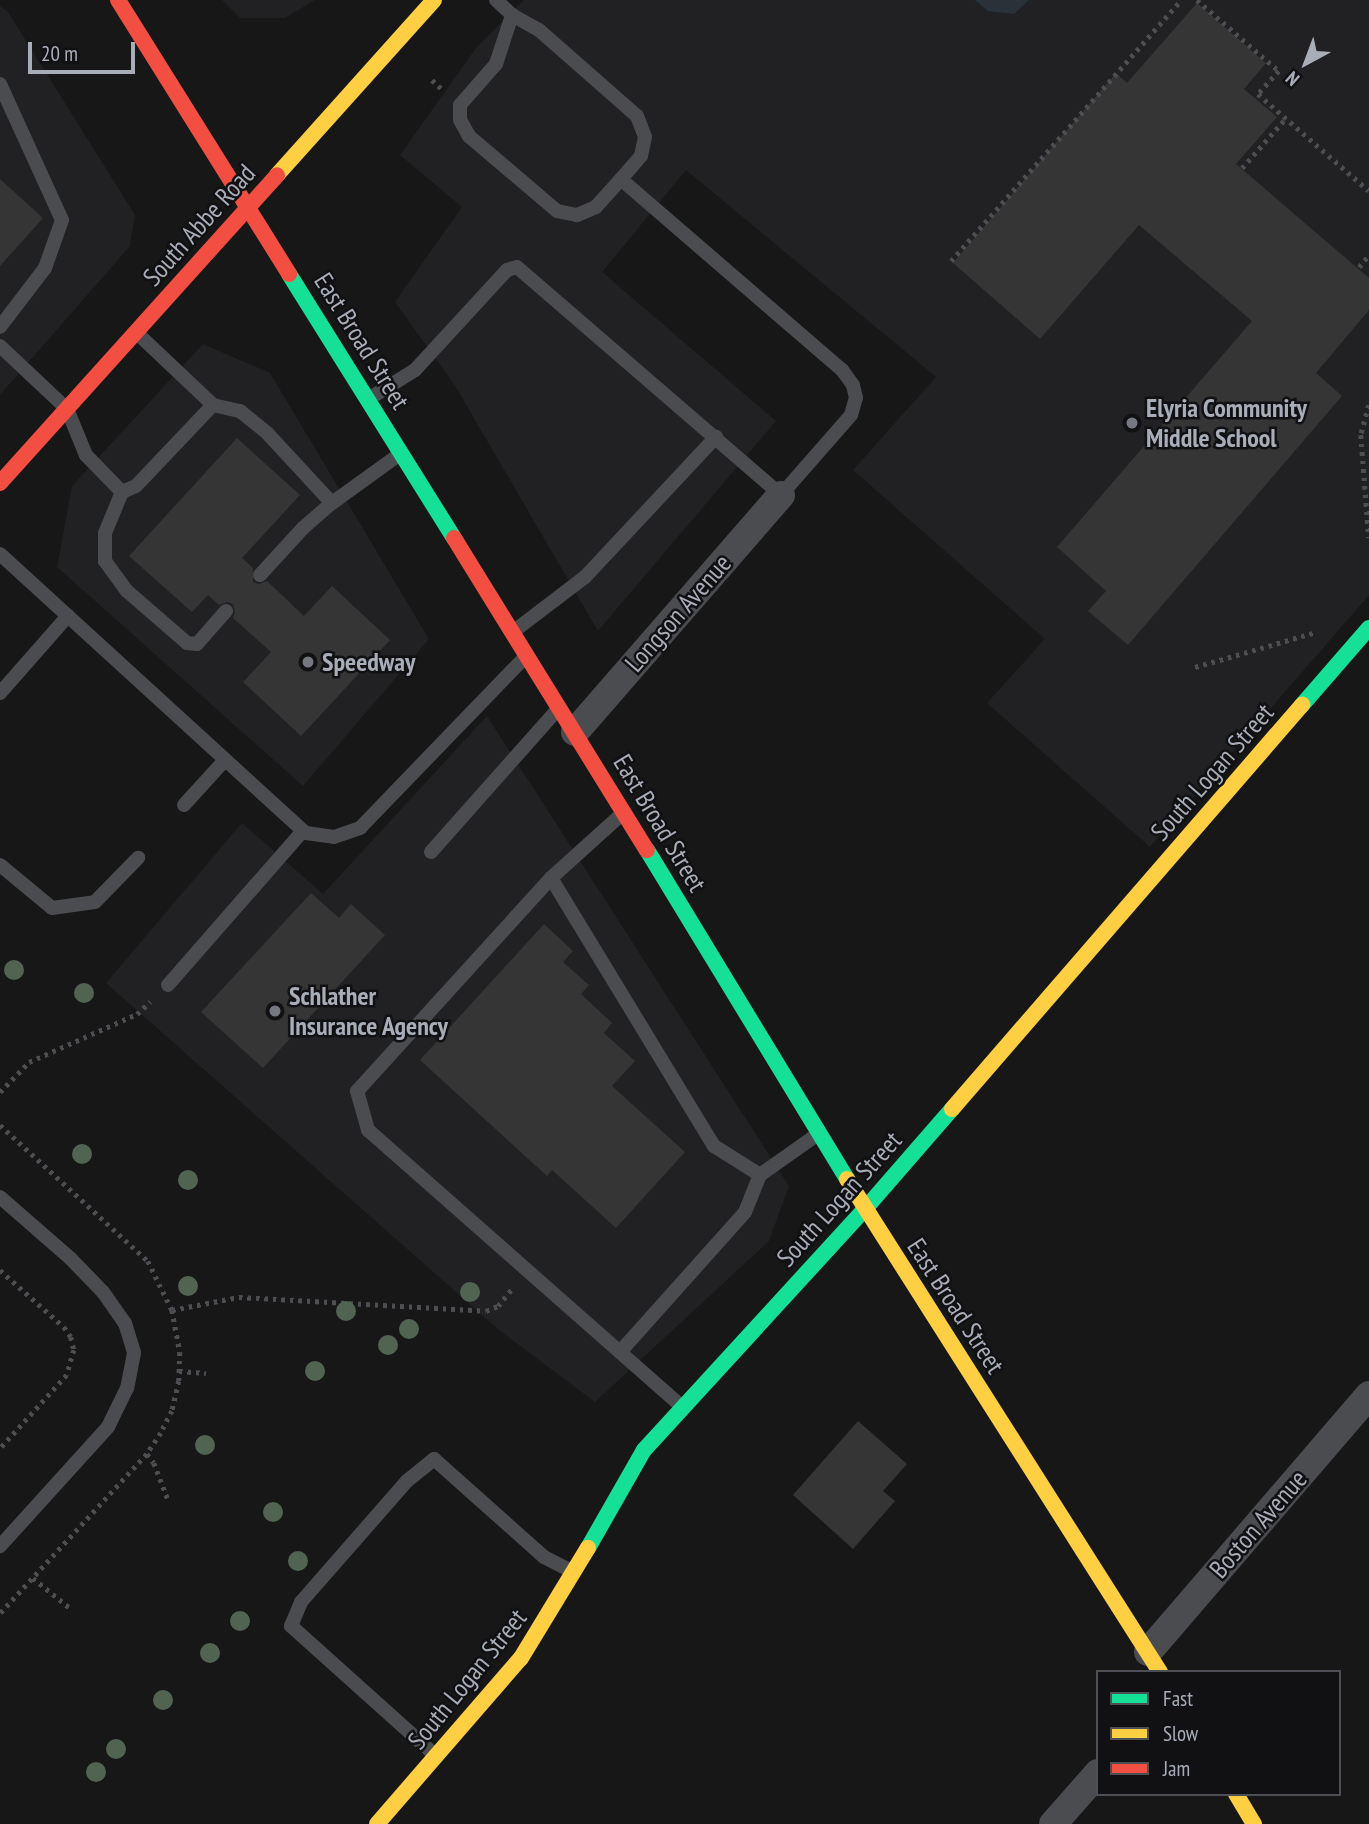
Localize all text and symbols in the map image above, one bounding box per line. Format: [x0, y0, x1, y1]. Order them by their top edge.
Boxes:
scale bar [32, 28, 138, 72]
north arrow [1271, 28, 1341, 98]
text: 20 m [41, 40, 78, 67]
text: N [1280, 66, 1304, 91]
street label: South Abbe Road [136, 158, 262, 292]
street label: East Broad Street [308, 267, 416, 415]
place label: Elyria Community Middle School [1146, 392, 1307, 453]
marker: Elyria Community Middle School [1124, 415, 1140, 431]
street label: Longson Avenue [618, 548, 738, 678]
place label: Speedway [322, 646, 415, 678]
marker: Speedway [300, 654, 316, 670]
street label: South Logan Street [1144, 697, 1280, 847]
street label: East Broad Street [607, 749, 713, 897]
place label: Schlather Insurance Agency [289, 980, 449, 1042]
marker: Schlather Insurance Agency [267, 1003, 283, 1019]
street label: South Logan Street [770, 1125, 908, 1273]
street label: East Broad Street [901, 1233, 1011, 1379]
street label: Boston Avenue [1203, 1464, 1313, 1584]
street label: South Logan Street [401, 1603, 533, 1755]
legend [1096, 1670, 1341, 1796]
text: Fast [1163, 1685, 1193, 1712]
text: Slow [1163, 1720, 1198, 1747]
text: Jam [1163, 1755, 1190, 1782]

